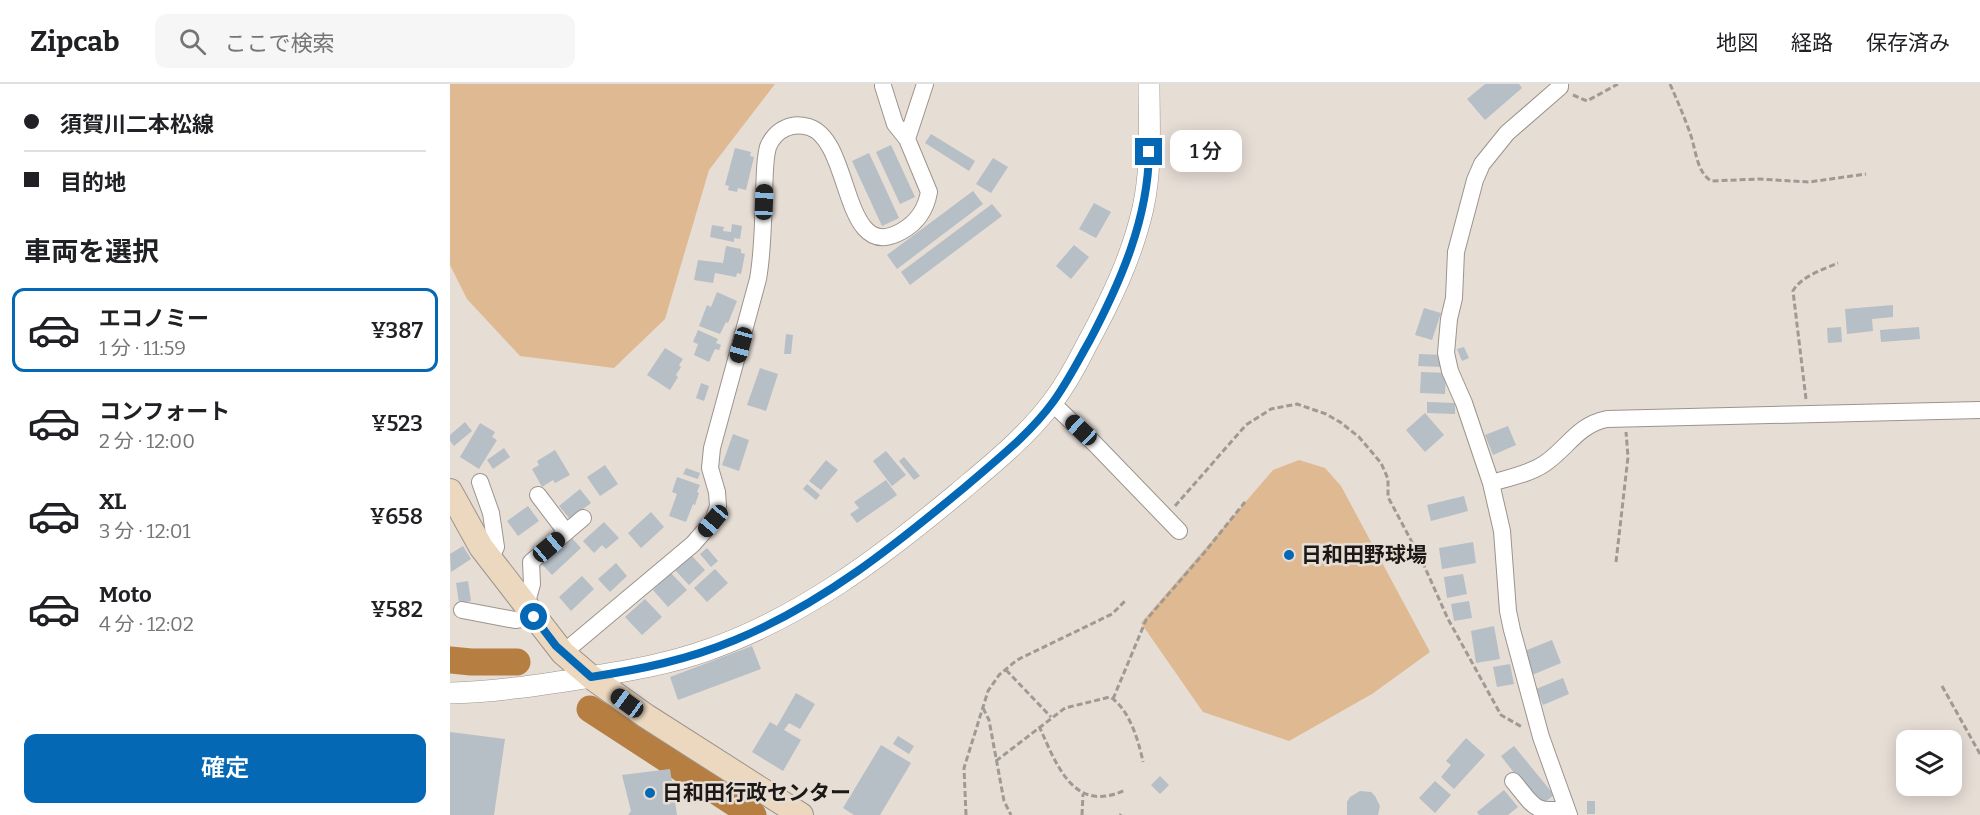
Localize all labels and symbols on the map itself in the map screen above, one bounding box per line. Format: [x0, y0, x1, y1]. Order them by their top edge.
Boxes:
callout: 1 分 [1170, 131, 1242, 173]
route end [1135, 138, 1162, 165]
car [754, 184, 774, 220]
car [728, 325, 754, 365]
car [1062, 411, 1100, 449]
car [695, 501, 731, 541]
car [529, 529, 569, 565]
place label: 日和田野球場 [1301, 542, 1427, 568]
marker: 日和田野球場 [1282, 548, 1296, 562]
route start [520, 603, 547, 630]
car [607, 685, 647, 721]
place label: 日和田行政センター [662, 780, 851, 806]
marker: 日和田行政センター [643, 786, 657, 800]

